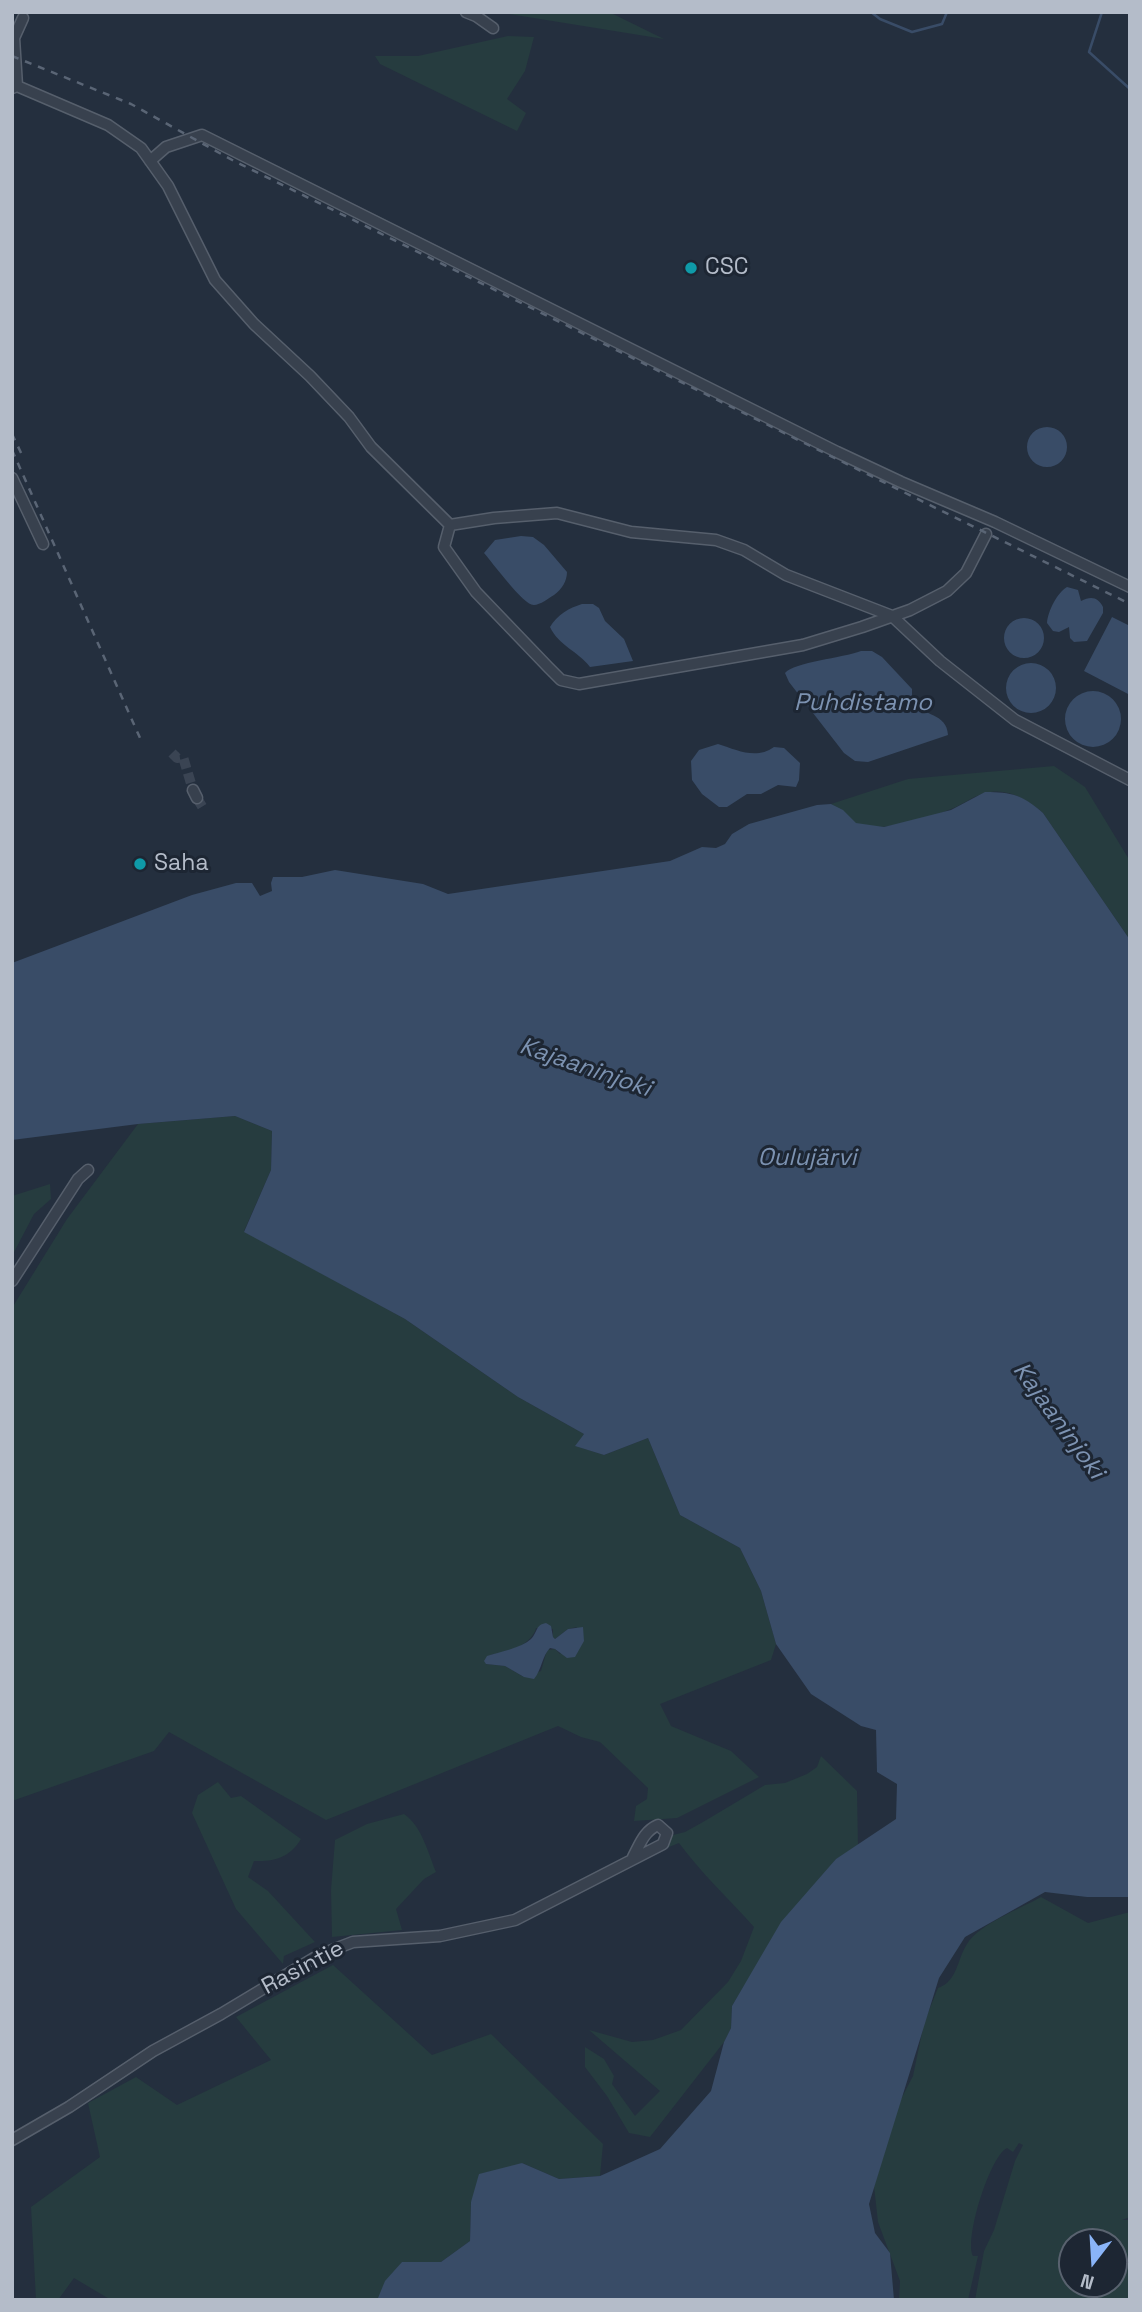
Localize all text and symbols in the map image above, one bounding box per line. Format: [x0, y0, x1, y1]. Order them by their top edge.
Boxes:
place label: CSC [705, 254, 749, 282]
marker: CSC [683, 260, 699, 276]
water label: Puhdistamo [794, 689, 932, 717]
place label: Saha [154, 850, 209, 878]
marker: Saha [132, 856, 148, 872]
water label: Kajaaninjoki [516, 1032, 654, 1104]
water label: Oulujärvi [758, 1144, 856, 1172]
water label: Kajaaninjoki [1006, 1357, 1110, 1485]
street label: Rasintie [257, 1935, 349, 2001]
north arrow [1058, 2228, 1128, 2298]
text: N [1078, 2268, 1097, 2295]

